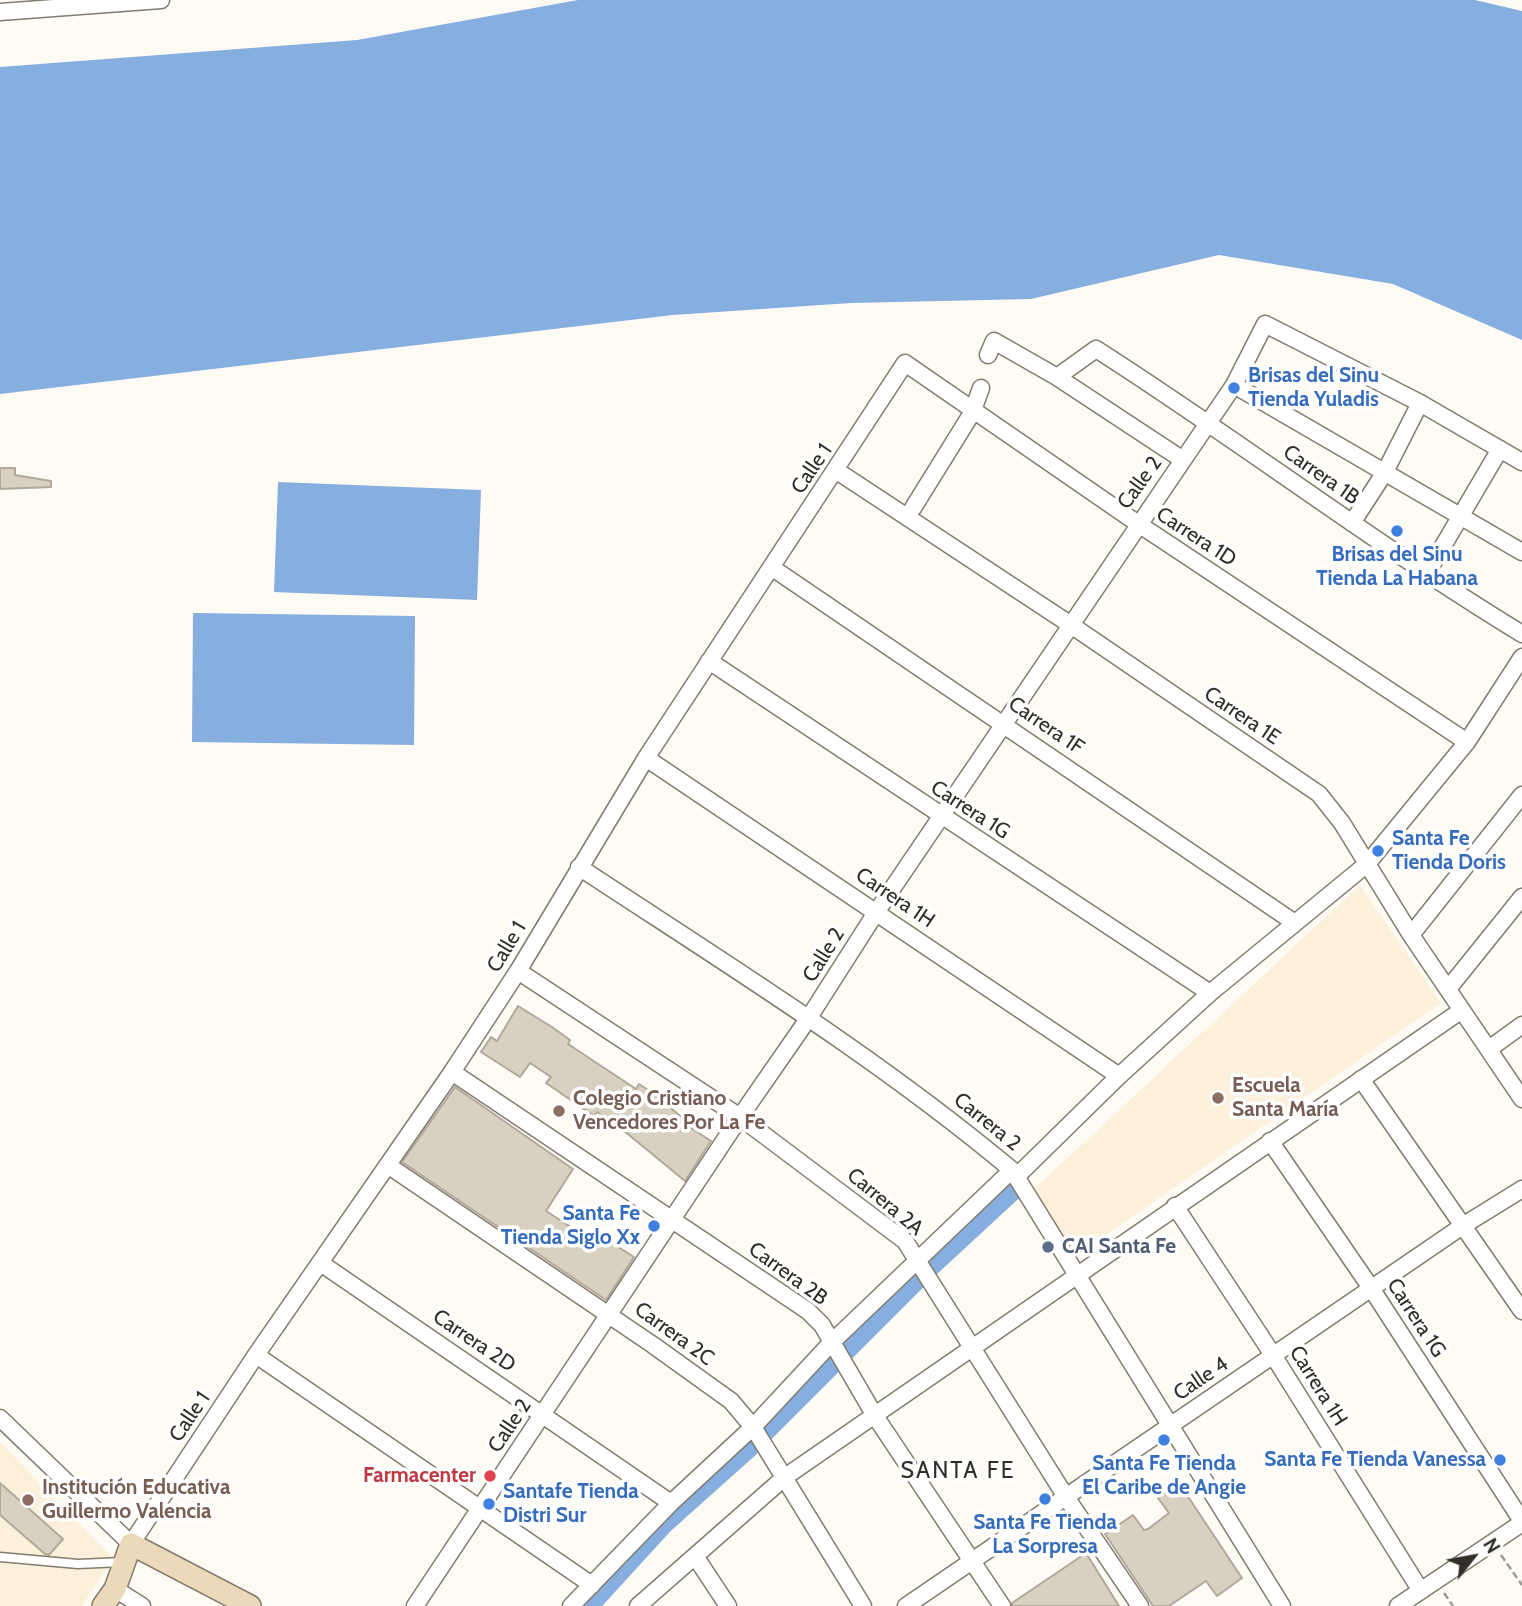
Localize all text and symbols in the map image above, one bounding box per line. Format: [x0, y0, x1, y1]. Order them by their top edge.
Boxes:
place label: Brisas del Sinu Tienda Yuladis [1248, 363, 1379, 413]
marker: Brisas del Sinu Tienda Yuladis [1226, 380, 1242, 396]
street label: Calle 1 [786, 439, 838, 499]
street label: Carrera 1B [1278, 440, 1364, 510]
street label: Calle 2 [1112, 452, 1168, 514]
street label: Carrera 1D [1151, 502, 1241, 572]
marker: Brisas del Sinu Tienda La Habana [1389, 523, 1405, 539]
place label: Brisas del Sinu Tienda La Habana [1316, 542, 1478, 592]
street label: Carrera 1E [1199, 681, 1285, 751]
street label: Carrera 1F [1003, 692, 1089, 760]
street label: Carrera 1G [926, 775, 1014, 845]
place label: Santa Fe Tienda Doris [1392, 826, 1506, 876]
marker: Santa Fe Tienda Doris [1370, 843, 1386, 859]
street label: Carrera 1H [851, 862, 939, 934]
street label: Calle 1 [482, 917, 532, 977]
street label: Calle 2 [798, 923, 850, 987]
place label: Escuela Santa María [1232, 1073, 1339, 1123]
place label: Colegio Cristiano Vencedores Por La Fe [573, 1086, 765, 1136]
street label: Carrera 2 [948, 1087, 1026, 1157]
marker: Escuela Santa María [1210, 1090, 1226, 1106]
marker: Colegio Cristiano Vencedores Por La Fe [551, 1103, 567, 1119]
street label: Carrera 2A [842, 1163, 928, 1241]
place label: Santa Fe Tienda Siglo Xx [501, 1201, 640, 1251]
marker: Santa Fe Tienda Siglo Xx [646, 1218, 662, 1234]
place label: CAI Santa Fe [1062, 1234, 1176, 1260]
street label: Carrera 2B [744, 1237, 832, 1311]
marker: CAI Santa Fe [1040, 1239, 1056, 1255]
street label: Carrera 1G [1381, 1274, 1451, 1362]
street label: Carrera 2C [629, 1297, 719, 1371]
street label: Carrera 2D [428, 1304, 520, 1378]
street label: Carrera 1H [1284, 1341, 1352, 1431]
street label: Calle 4 [1169, 1352, 1233, 1406]
street label: Calle 1 [164, 1387, 216, 1447]
street label: Calle 2 [483, 1394, 537, 1458]
marker: Santa Fe Tienda El Caribe de Angie [1156, 1432, 1172, 1448]
place label: Santa Fe Tienda Vanessa [1264, 1447, 1486, 1473]
place label: Santa Fe Tienda El Caribe de Angie [1082, 1451, 1246, 1501]
marker: Santa Fe Tienda Vanessa [1492, 1452, 1508, 1468]
district label: SANTA FE [902, 1457, 1014, 1485]
place label: Farmacenter [363, 1463, 476, 1489]
marker: Farmacenter [482, 1468, 498, 1484]
place label: Institución Educativa Guillermo Valencia [42, 1475, 230, 1525]
place label: Santafe Tienda Distri Sur [503, 1479, 639, 1529]
marker: Santa Fe Tienda La Sorpresa [1037, 1491, 1053, 1507]
marker: Institución Educativa Guillermo Valencia [20, 1492, 36, 1508]
marker: Santafe Tienda Distri Sur [481, 1496, 497, 1512]
place label: Santa Fe Tienda La Sorpresa [973, 1510, 1117, 1560]
north arrow [1438, 1522, 1508, 1592]
text: N [1478, 1534, 1505, 1558]

